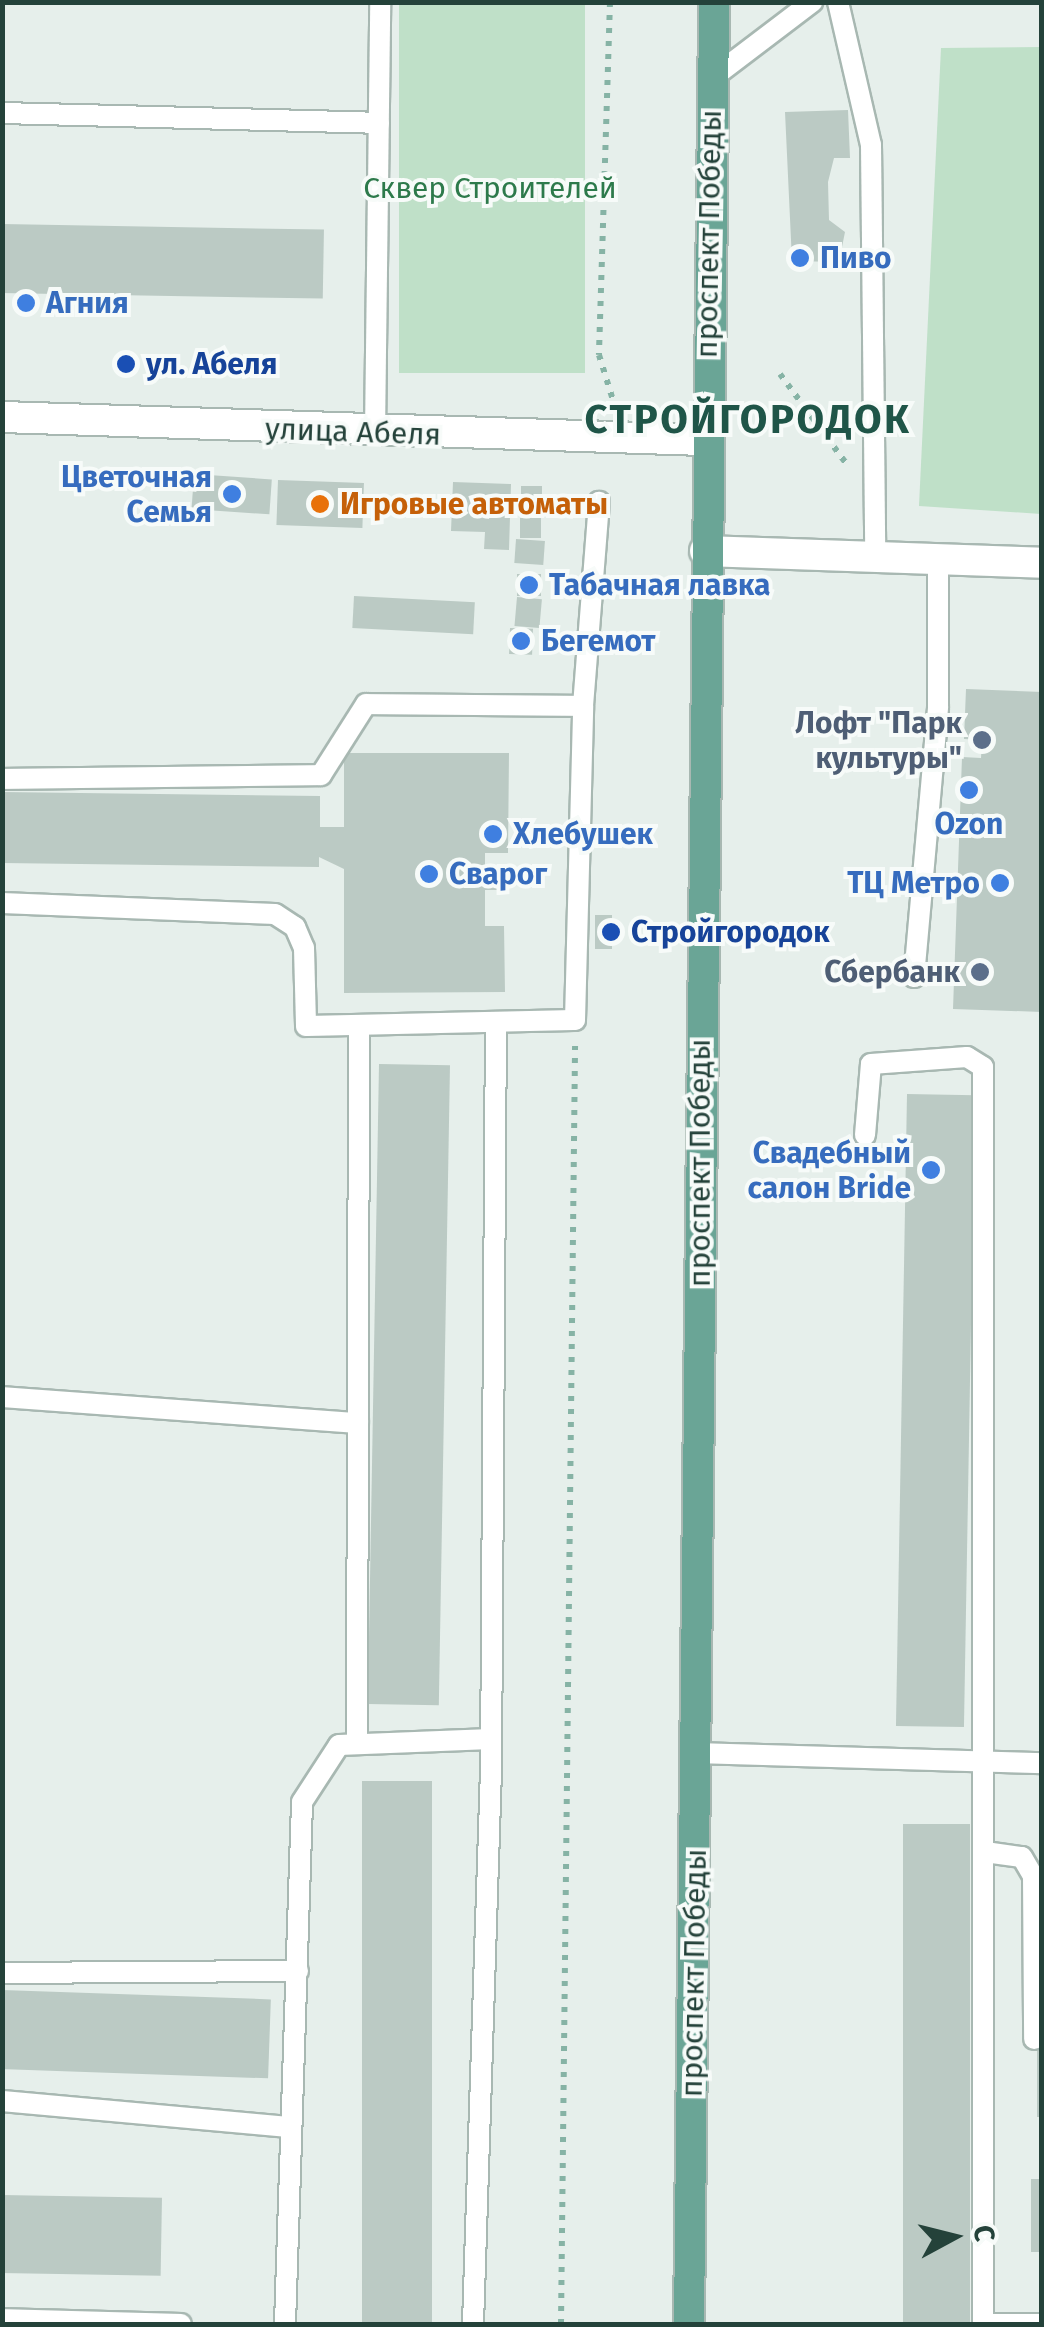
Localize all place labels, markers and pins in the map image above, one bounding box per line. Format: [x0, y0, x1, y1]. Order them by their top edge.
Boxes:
place label: Пиво [820, 240, 892, 276]
marker: Пиво [789, 247, 811, 269]
place label: Агния [46, 285, 129, 321]
marker: Агния [15, 292, 37, 314]
place label: ул. Абеля [146, 346, 277, 382]
marker: ул. Абеля [115, 353, 137, 375]
place label: Цветочная Семья [61, 459, 212, 530]
marker: Цветочная Семья [221, 483, 243, 505]
place label: Игровые автоматы [340, 486, 608, 522]
marker: Игровые автоматы [309, 493, 331, 515]
place label: Табачная лавка [549, 567, 771, 603]
marker: Табачная лавка [518, 574, 540, 596]
place label: Бегемот [541, 623, 655, 659]
marker: Бегемот [510, 630, 532, 652]
place label: Лофт "Парк культуры" [795, 705, 962, 776]
marker: Лофт "Парк культуры" [971, 729, 993, 751]
marker: Ozon [958, 779, 980, 801]
place label: Ozon [935, 806, 1003, 842]
place label: Хлебушек [513, 816, 653, 852]
marker: Хлебушек [482, 823, 504, 845]
place label: Сварог [449, 856, 547, 892]
marker: Сварог [418, 863, 440, 885]
place label: ТЦ Метро [847, 865, 980, 901]
marker: ТЦ Метро [989, 872, 1011, 894]
place label: Стройгородок [631, 914, 830, 950]
marker: Стройгородок [600, 921, 622, 943]
place label: Сбербанк [824, 954, 960, 990]
marker: Сбербанк [969, 961, 991, 983]
place label: Свадебный салон Bride [748, 1135, 911, 1206]
marker: Свадебный салон Bride [920, 1159, 942, 1181]

